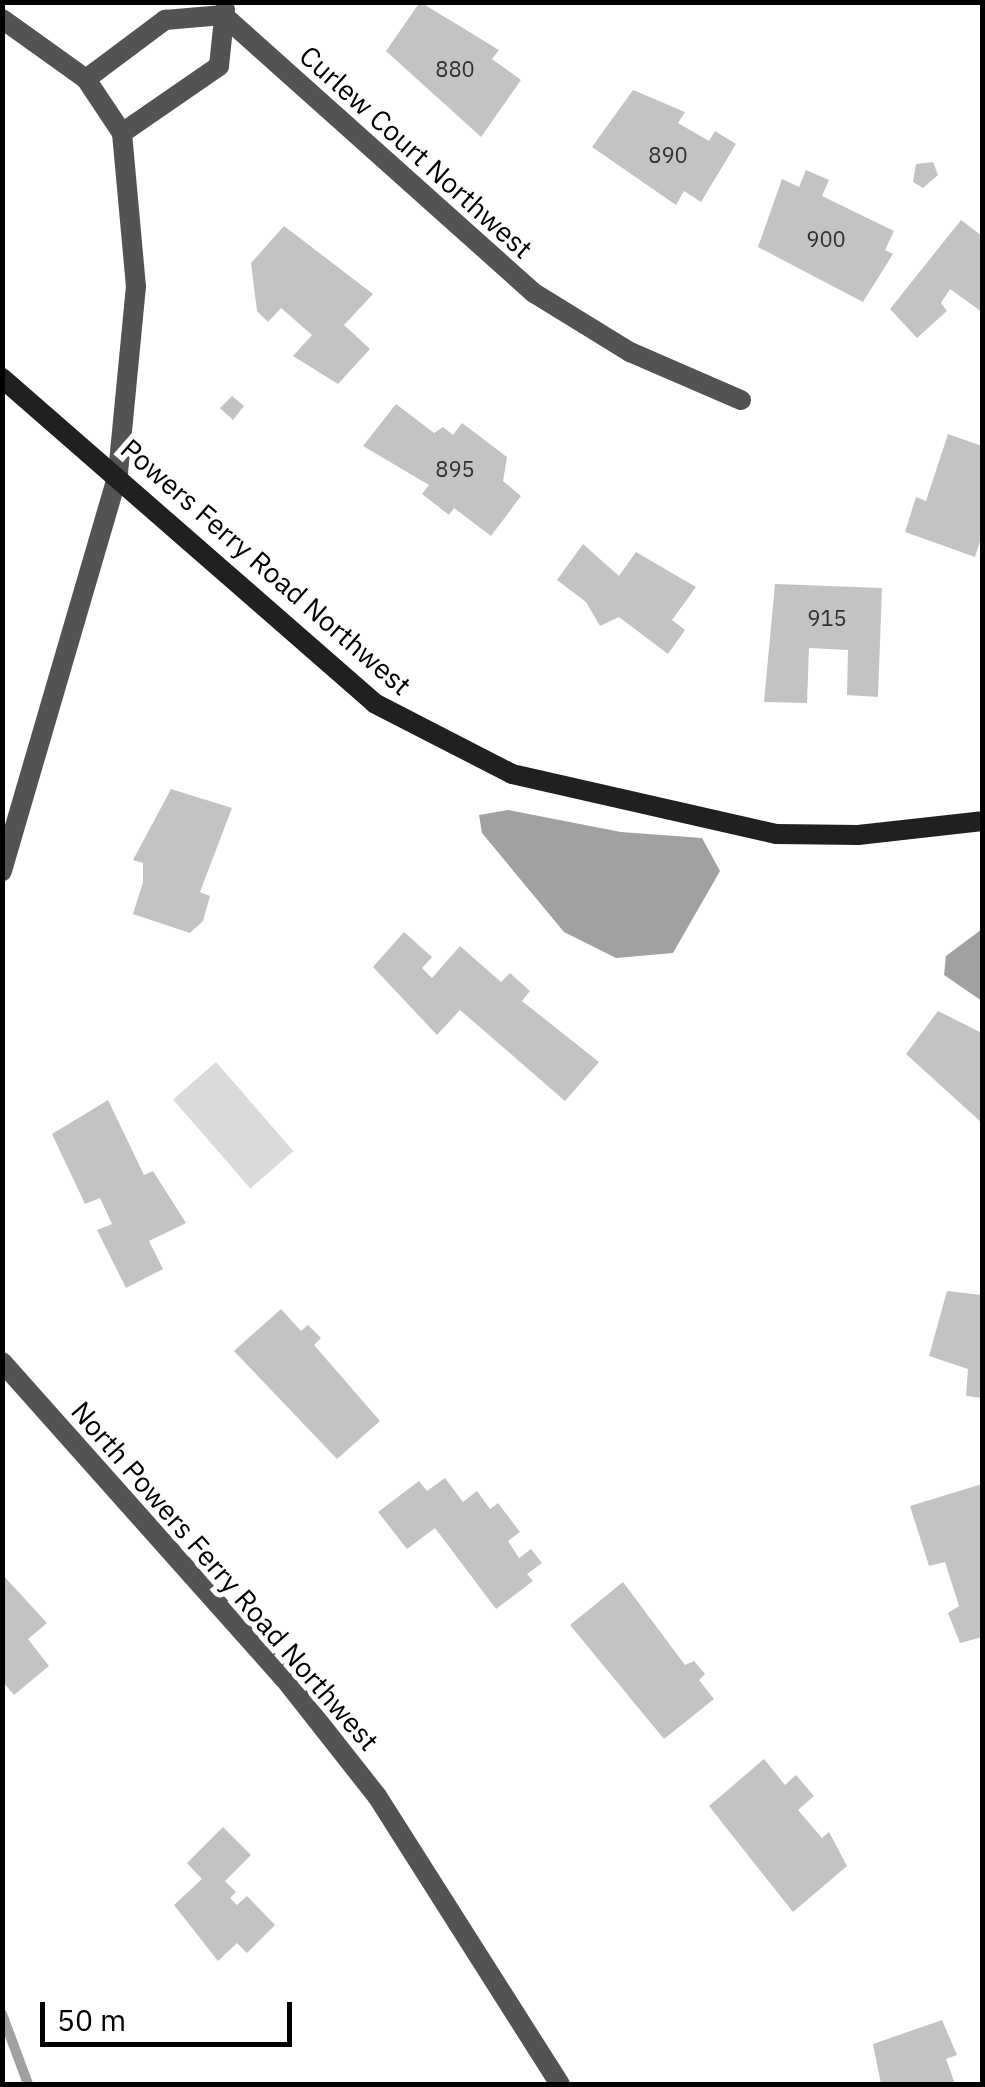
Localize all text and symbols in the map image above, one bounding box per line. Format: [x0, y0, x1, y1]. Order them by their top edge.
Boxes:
street label: Curlew Court Northwest [293, 39, 539, 265]
house number: 880 [435, 56, 475, 82]
house number: 890 [648, 142, 688, 168]
house number: 900 [806, 226, 846, 252]
street label: Powers Ferry Road Northwest [114, 432, 418, 702]
house number: 895 [435, 456, 475, 482]
house number: 915 [807, 605, 847, 631]
street label: North Powers Ferry Road Northwest [64, 1395, 386, 1757]
scale bar [45, 1982, 298, 2044]
text: 50 m [57, 2000, 126, 2039]

